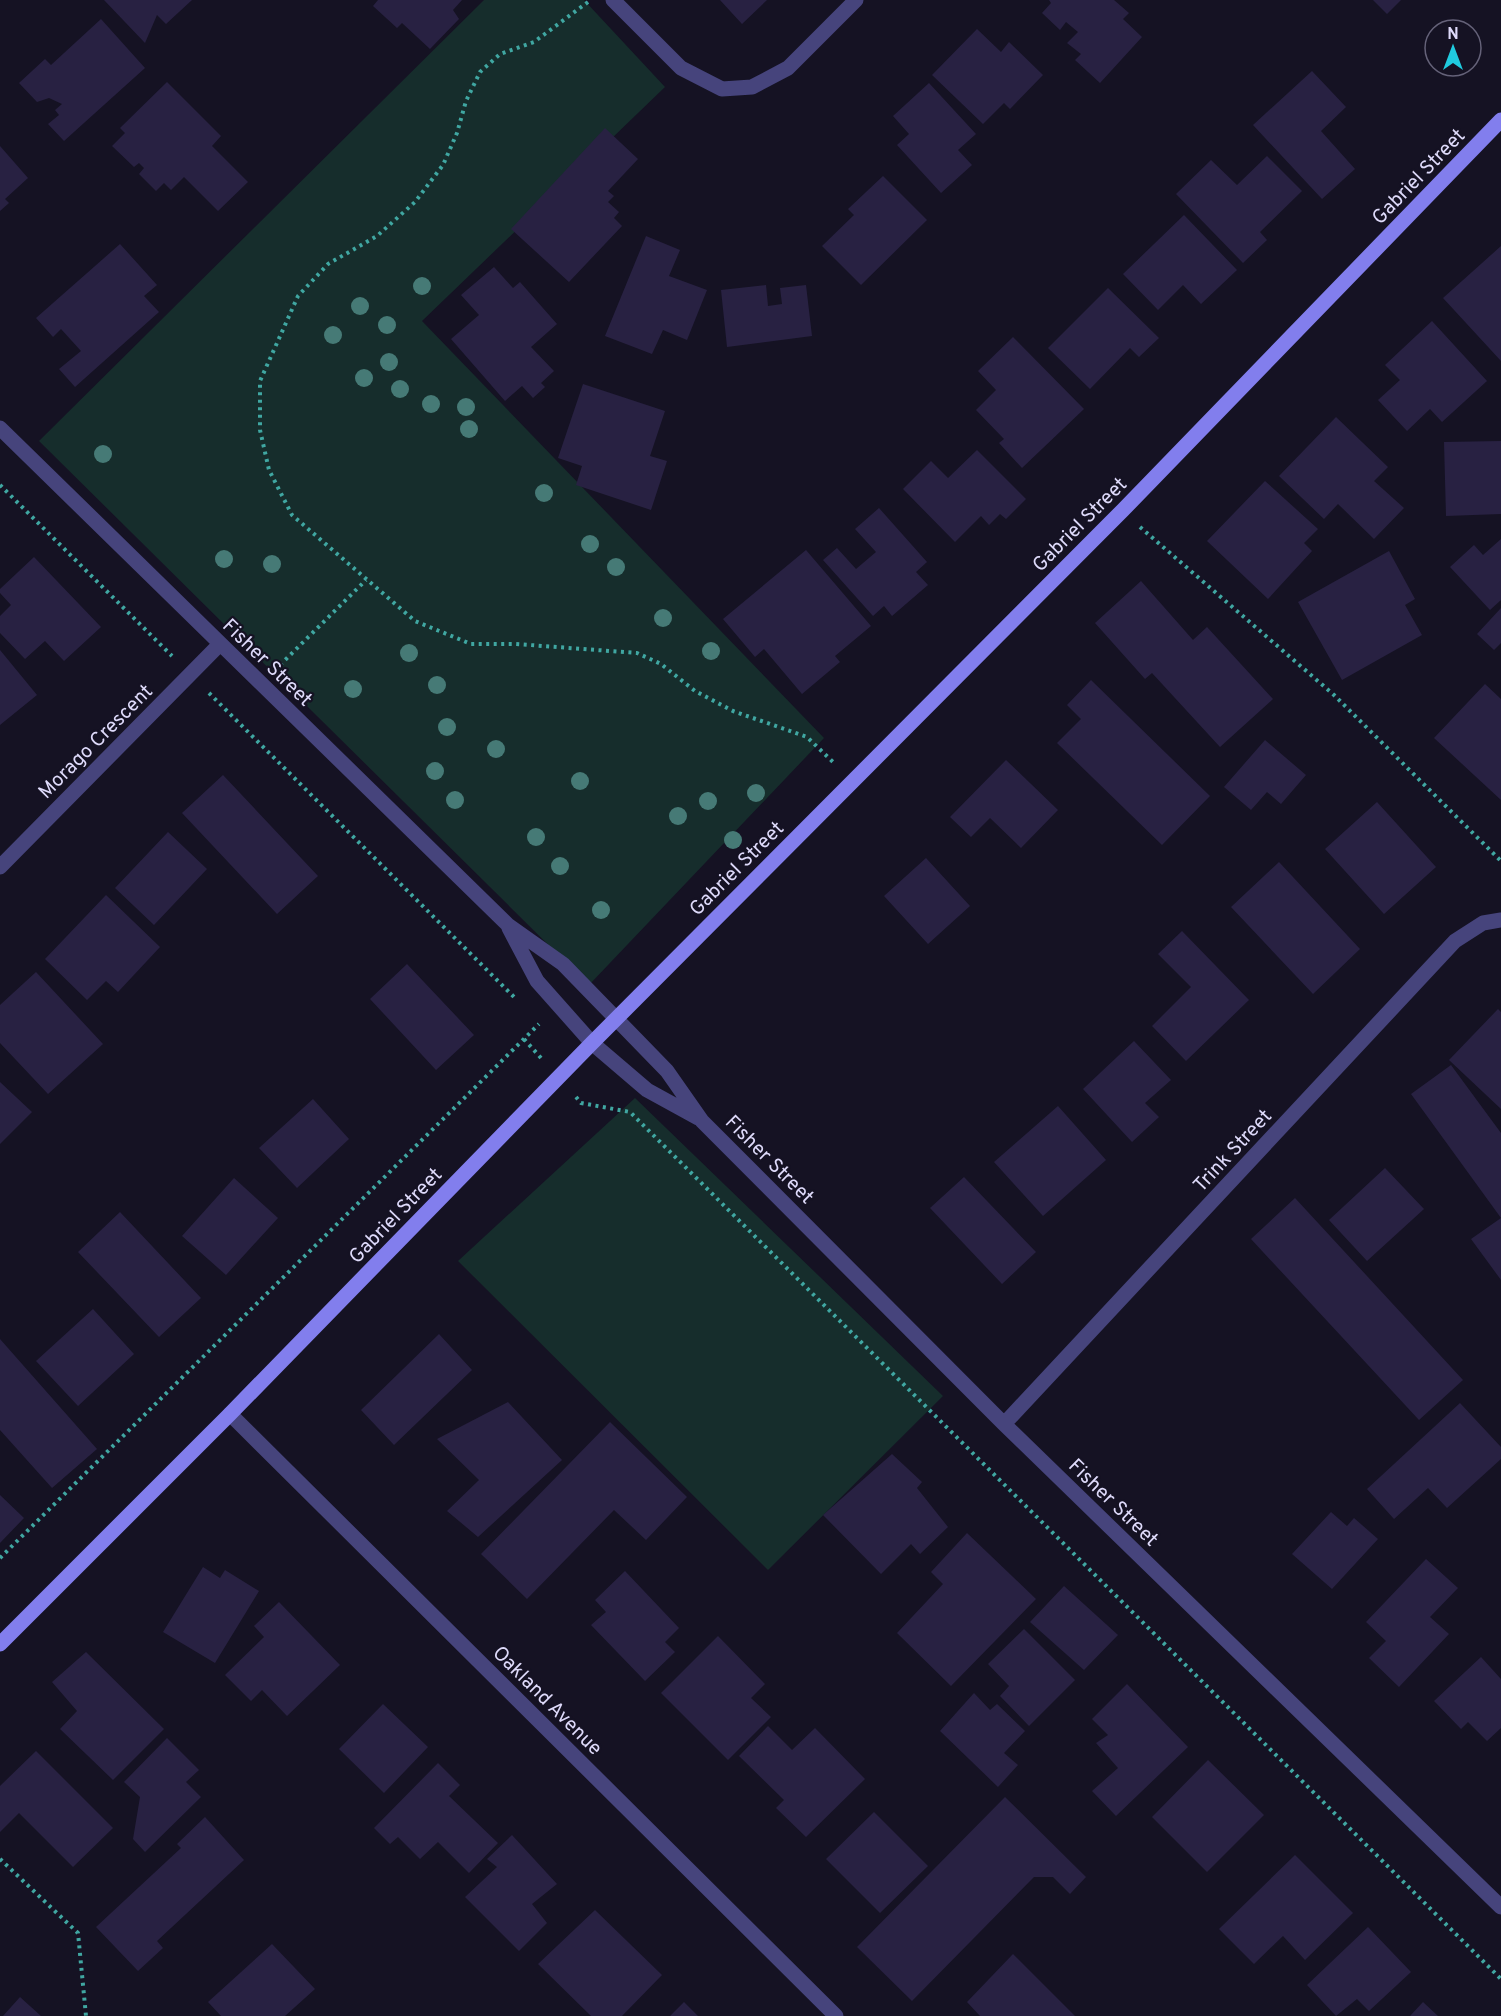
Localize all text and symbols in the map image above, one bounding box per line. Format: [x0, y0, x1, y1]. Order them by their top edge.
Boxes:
north arrow [1423, 18, 1483, 78]
text: N [1447, 25, 1459, 45]
street label: Gabriel Street [1367, 124, 1472, 231]
street label: Gabriel Street [1027, 472, 1133, 578]
street label: Fisher Street [216, 614, 317, 713]
street label: Morago Crescent [33, 679, 159, 805]
street label: Gabriel Street [684, 816, 790, 922]
street label: Trink Street [1188, 1104, 1279, 1198]
street label: Fisher Street [718, 1110, 819, 1211]
street label: Gabriel Street [344, 1163, 449, 1270]
street label: Fisher Street [1062, 1454, 1163, 1553]
street label: Oakland Avenue [486, 1641, 607, 1762]

